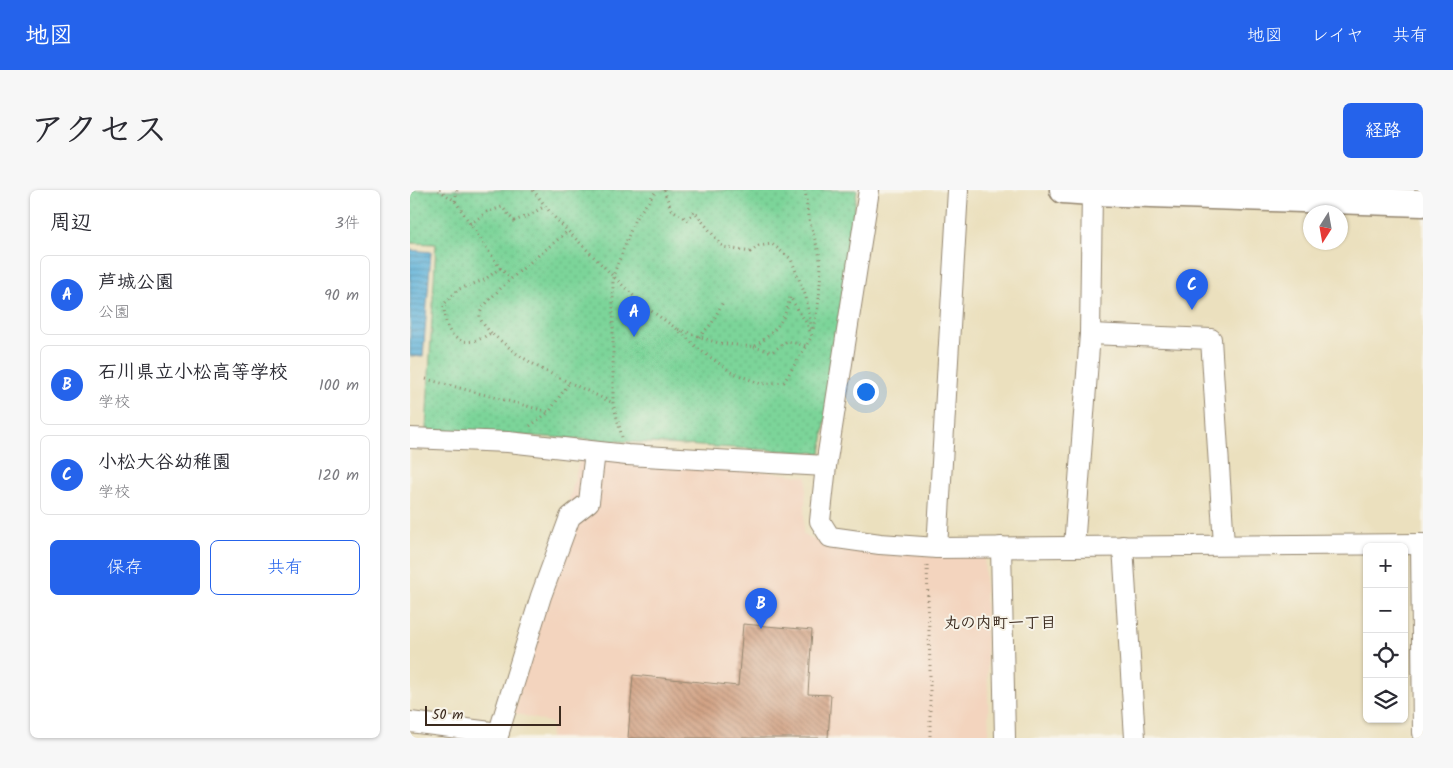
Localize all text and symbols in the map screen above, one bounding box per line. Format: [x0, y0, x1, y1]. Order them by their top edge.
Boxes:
text: 地図 [25, 17, 73, 56]
text: 地図 [1247, 22, 1283, 51]
text: レイヤ [1311, 22, 1364, 51]
text: 共有 [1392, 22, 1428, 51]
button: 経路 [1343, 103, 1423, 158]
text: アクセス [30, 104, 168, 160]
north arrow [1303, 205, 1348, 250]
text: 周辺 [50, 207, 92, 240]
text: 3件 [335, 211, 360, 236]
text: 芦城公園 [98, 268, 174, 298]
pin: C [1176, 269, 1208, 310]
text: A [62, 283, 72, 308]
text: 90 m [324, 283, 359, 308]
pin: A [618, 296, 650, 337]
text: 公園 [98, 300, 130, 325]
text: 石川県立小松高等学校 [98, 358, 288, 388]
text: B [62, 373, 72, 398]
text: 100 m [319, 373, 359, 398]
your location [853, 379, 879, 405]
text: 学校 [98, 390, 130, 415]
text: 小松大谷幼稚園 [98, 448, 231, 478]
text: C [62, 463, 72, 488]
text: 120 m [318, 463, 359, 488]
text: 学校 [98, 480, 130, 505]
button: 保存 [50, 540, 200, 595]
button: 共有 [210, 540, 360, 595]
map controls [1363, 543, 1408, 723]
button: + [1363, 543, 1408, 588]
pin: B [745, 588, 777, 629]
button: − [1363, 588, 1408, 633]
district label: 丸の内町一丁目 [944, 611, 1056, 636]
button: locate [1363, 633, 1408, 678]
button: layers [1363, 678, 1408, 723]
scale bar [425, 703, 561, 726]
text: 50 m [432, 704, 463, 726]

